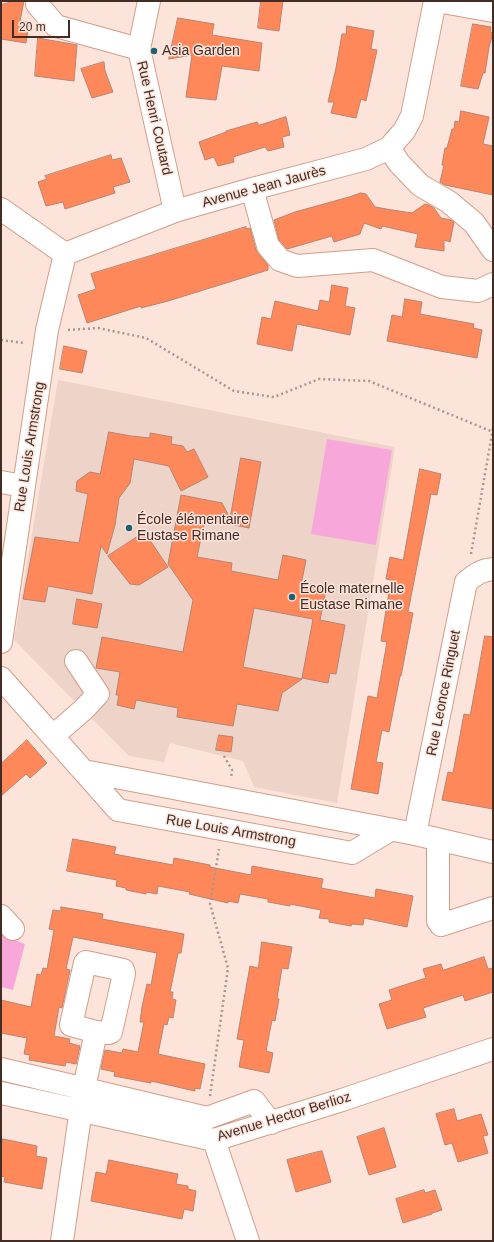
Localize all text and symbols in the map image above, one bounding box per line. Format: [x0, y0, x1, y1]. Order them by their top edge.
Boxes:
scale bar [14, 12, 72, 38]
text: 20 m [19, 20, 46, 34]
place label: Asia Garden [162, 43, 240, 59]
marker: Asia Garden [149, 46, 159, 56]
street label: Rue Henri Coutard [133, 59, 175, 177]
street label: Avenue Jean Jaurès [200, 162, 328, 212]
street label: Rue Louis Armstrong [11, 381, 49, 513]
place label: École élémentaire Eustase Rimane [137, 512, 249, 544]
marker: École élémentaire Eustase Rimane [124, 523, 134, 533]
place label: École maternelle Eustase Rimane [300, 581, 404, 614]
marker: École maternelle Eustase Rimane [287, 592, 297, 602]
street label: Rue Leonce Ringuet [424, 629, 464, 757]
street label: Rue Louis Armstrong [165, 811, 297, 851]
street label: Avenue Hector Berlioz [215, 1089, 353, 1145]

